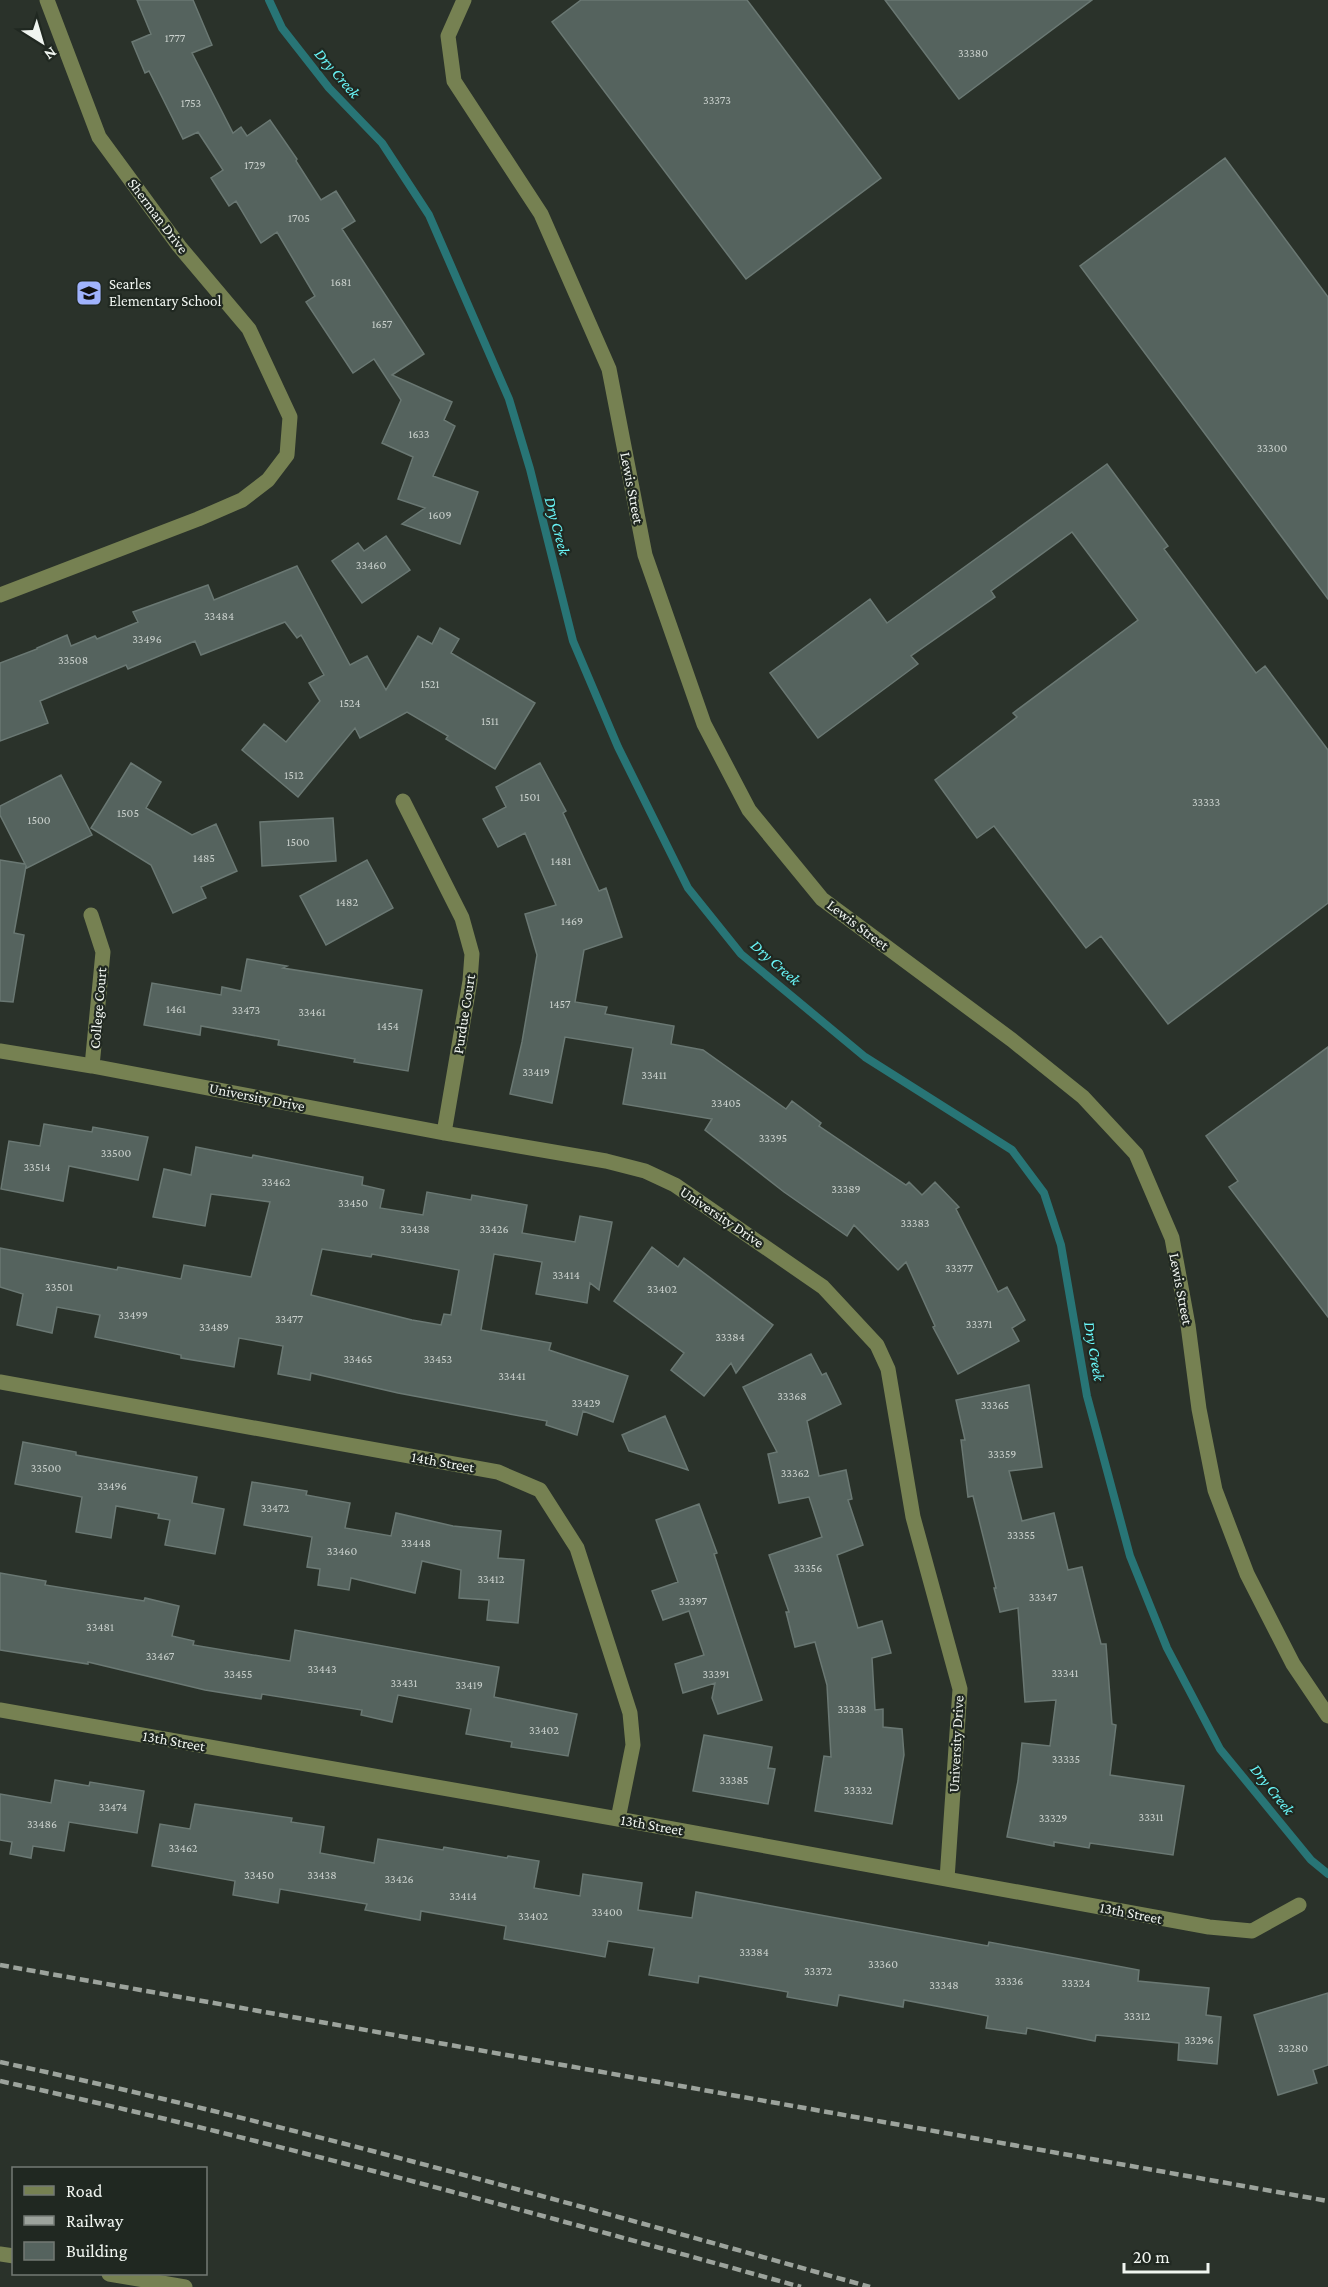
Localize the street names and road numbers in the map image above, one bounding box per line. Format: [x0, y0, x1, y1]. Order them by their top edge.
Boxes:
street label: Sherman Drive [125, 175, 192, 257]
street label: Lewis Street [617, 451, 647, 526]
street label: Lewis Street [824, 897, 893, 954]
street label: College Court [86, 966, 111, 1050]
street label: Purdue Court [450, 972, 478, 1055]
street label: University Drive [208, 1080, 307, 1115]
street label: University Drive [677, 1183, 767, 1252]
street label: Lewis Street [1166, 1252, 1196, 1327]
street label: 14th Street [410, 1449, 477, 1476]
street label: University Drive [945, 1695, 968, 1793]
street label: 13th Street [142, 1728, 207, 1755]
street label: 13th Street [620, 1812, 685, 1839]
street label: 13th Street [1099, 1899, 1164, 1927]

